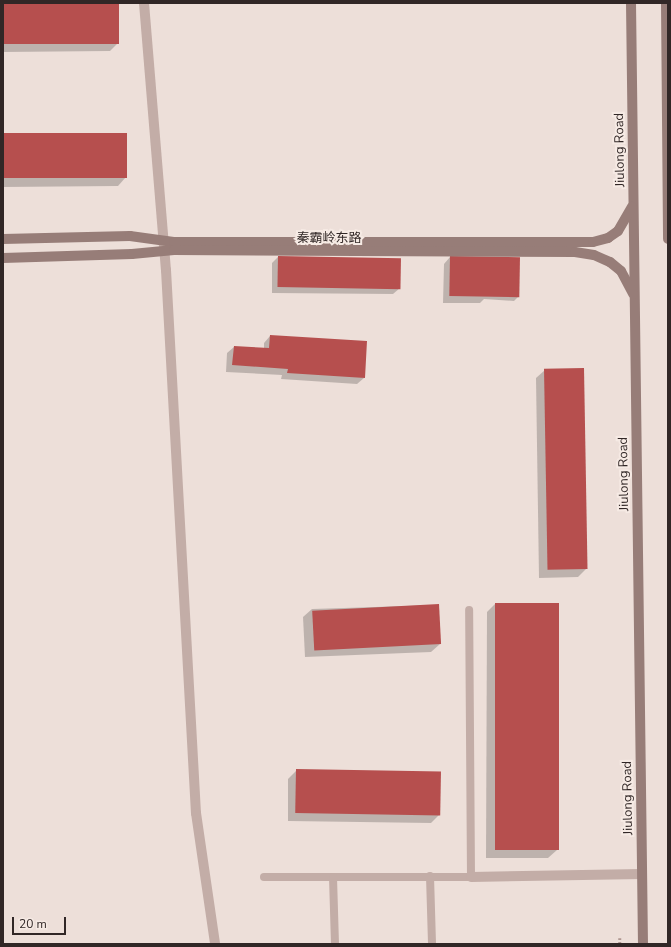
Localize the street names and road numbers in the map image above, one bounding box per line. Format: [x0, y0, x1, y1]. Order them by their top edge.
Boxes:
street label: Jiulong Road [612, 113, 628, 187]
street label: 秦霸岭东路 [297, 230, 361, 246]
street label: Jiulong Road [616, 437, 632, 511]
street label: Jiulong Road [620, 761, 636, 835]

